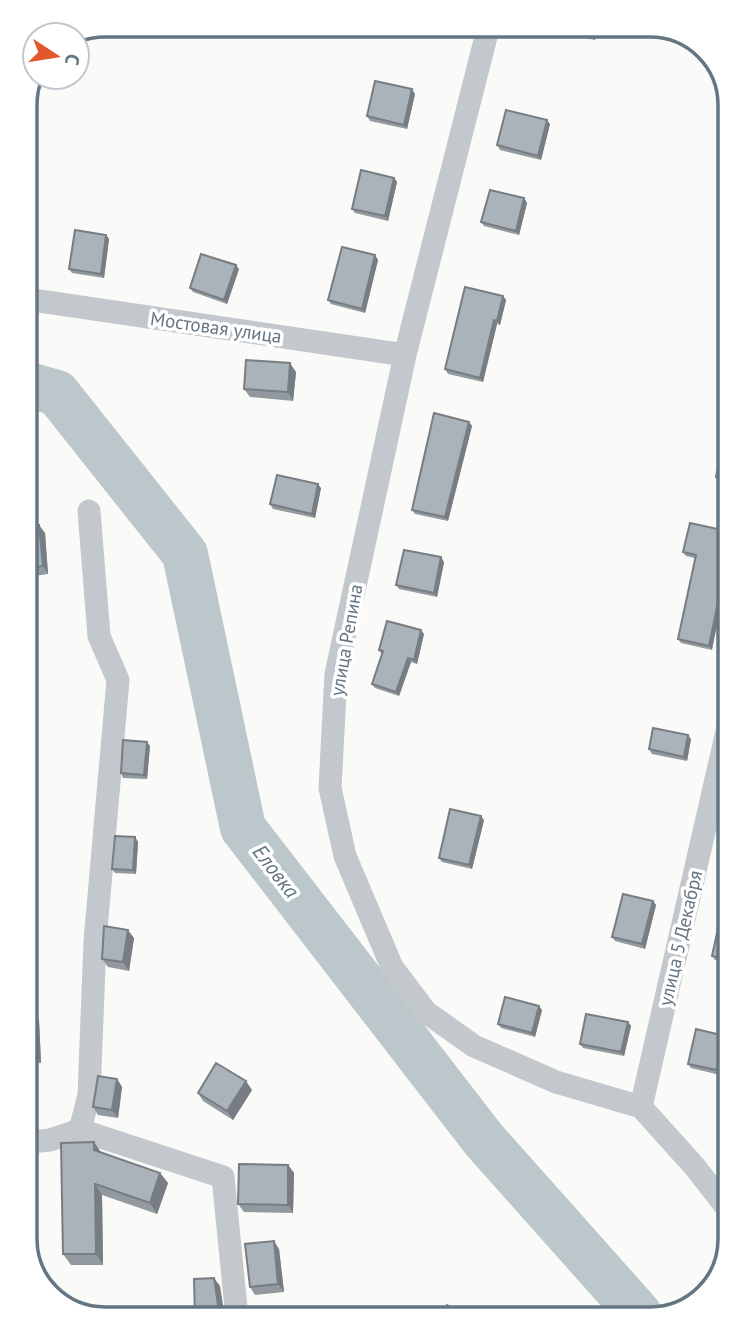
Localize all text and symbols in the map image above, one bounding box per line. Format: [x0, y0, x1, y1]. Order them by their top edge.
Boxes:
north arrow [21, 21, 91, 91]
text: С [60, 52, 85, 68]
street label: Мостовая улица [149, 306, 283, 348]
street label: улица Репина [324, 582, 368, 698]
water label: Еловка [247, 839, 306, 904]
street label: улица 5 Декабря [653, 868, 707, 1008]

